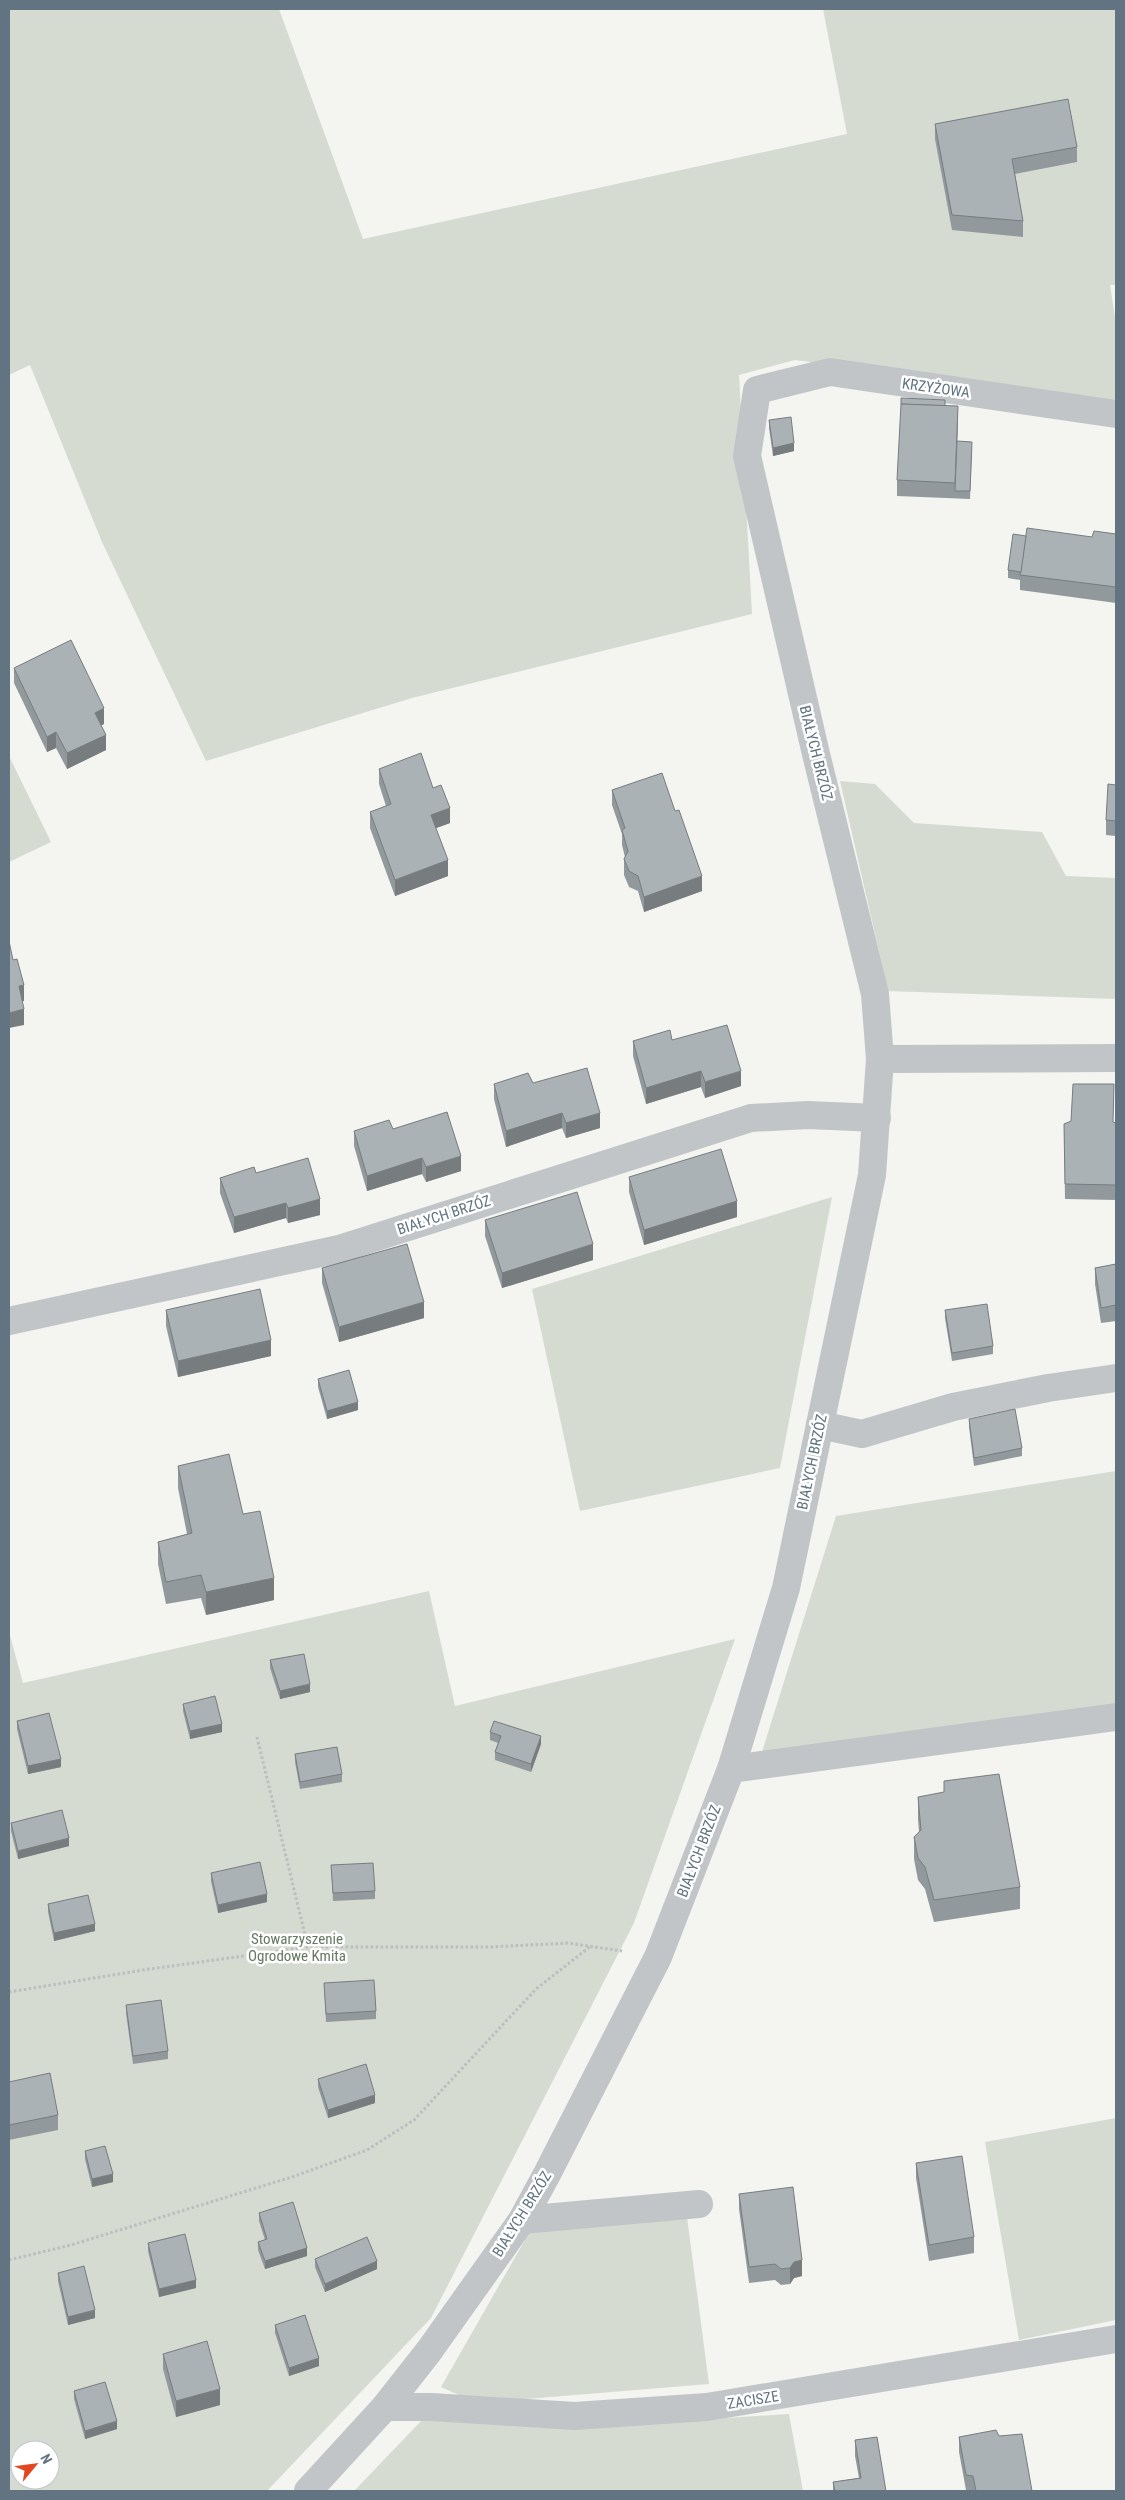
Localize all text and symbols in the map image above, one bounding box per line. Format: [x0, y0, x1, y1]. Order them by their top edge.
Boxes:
street label: KRZYŻOWA [901, 374, 971, 402]
street label: BIAŁYCH BRZÓZ [796, 704, 837, 803]
street label: BIAŁYCH BRZÓZ [395, 1191, 493, 1239]
street label: BIAŁYCH BRZÓZ [793, 1412, 831, 1511]
street label: BIAŁYCH BRZÓZ [673, 1802, 725, 1900]
park label: Stowarzyszenie Ogrodowe Kmita [248, 1930, 346, 1965]
street label: BIAŁYCH BRZÓZ [489, 2168, 555, 2260]
street label: ZACISZE [726, 2387, 780, 2413]
north arrow [10, 2440, 60, 2490]
text: N [37, 2451, 55, 2466]

